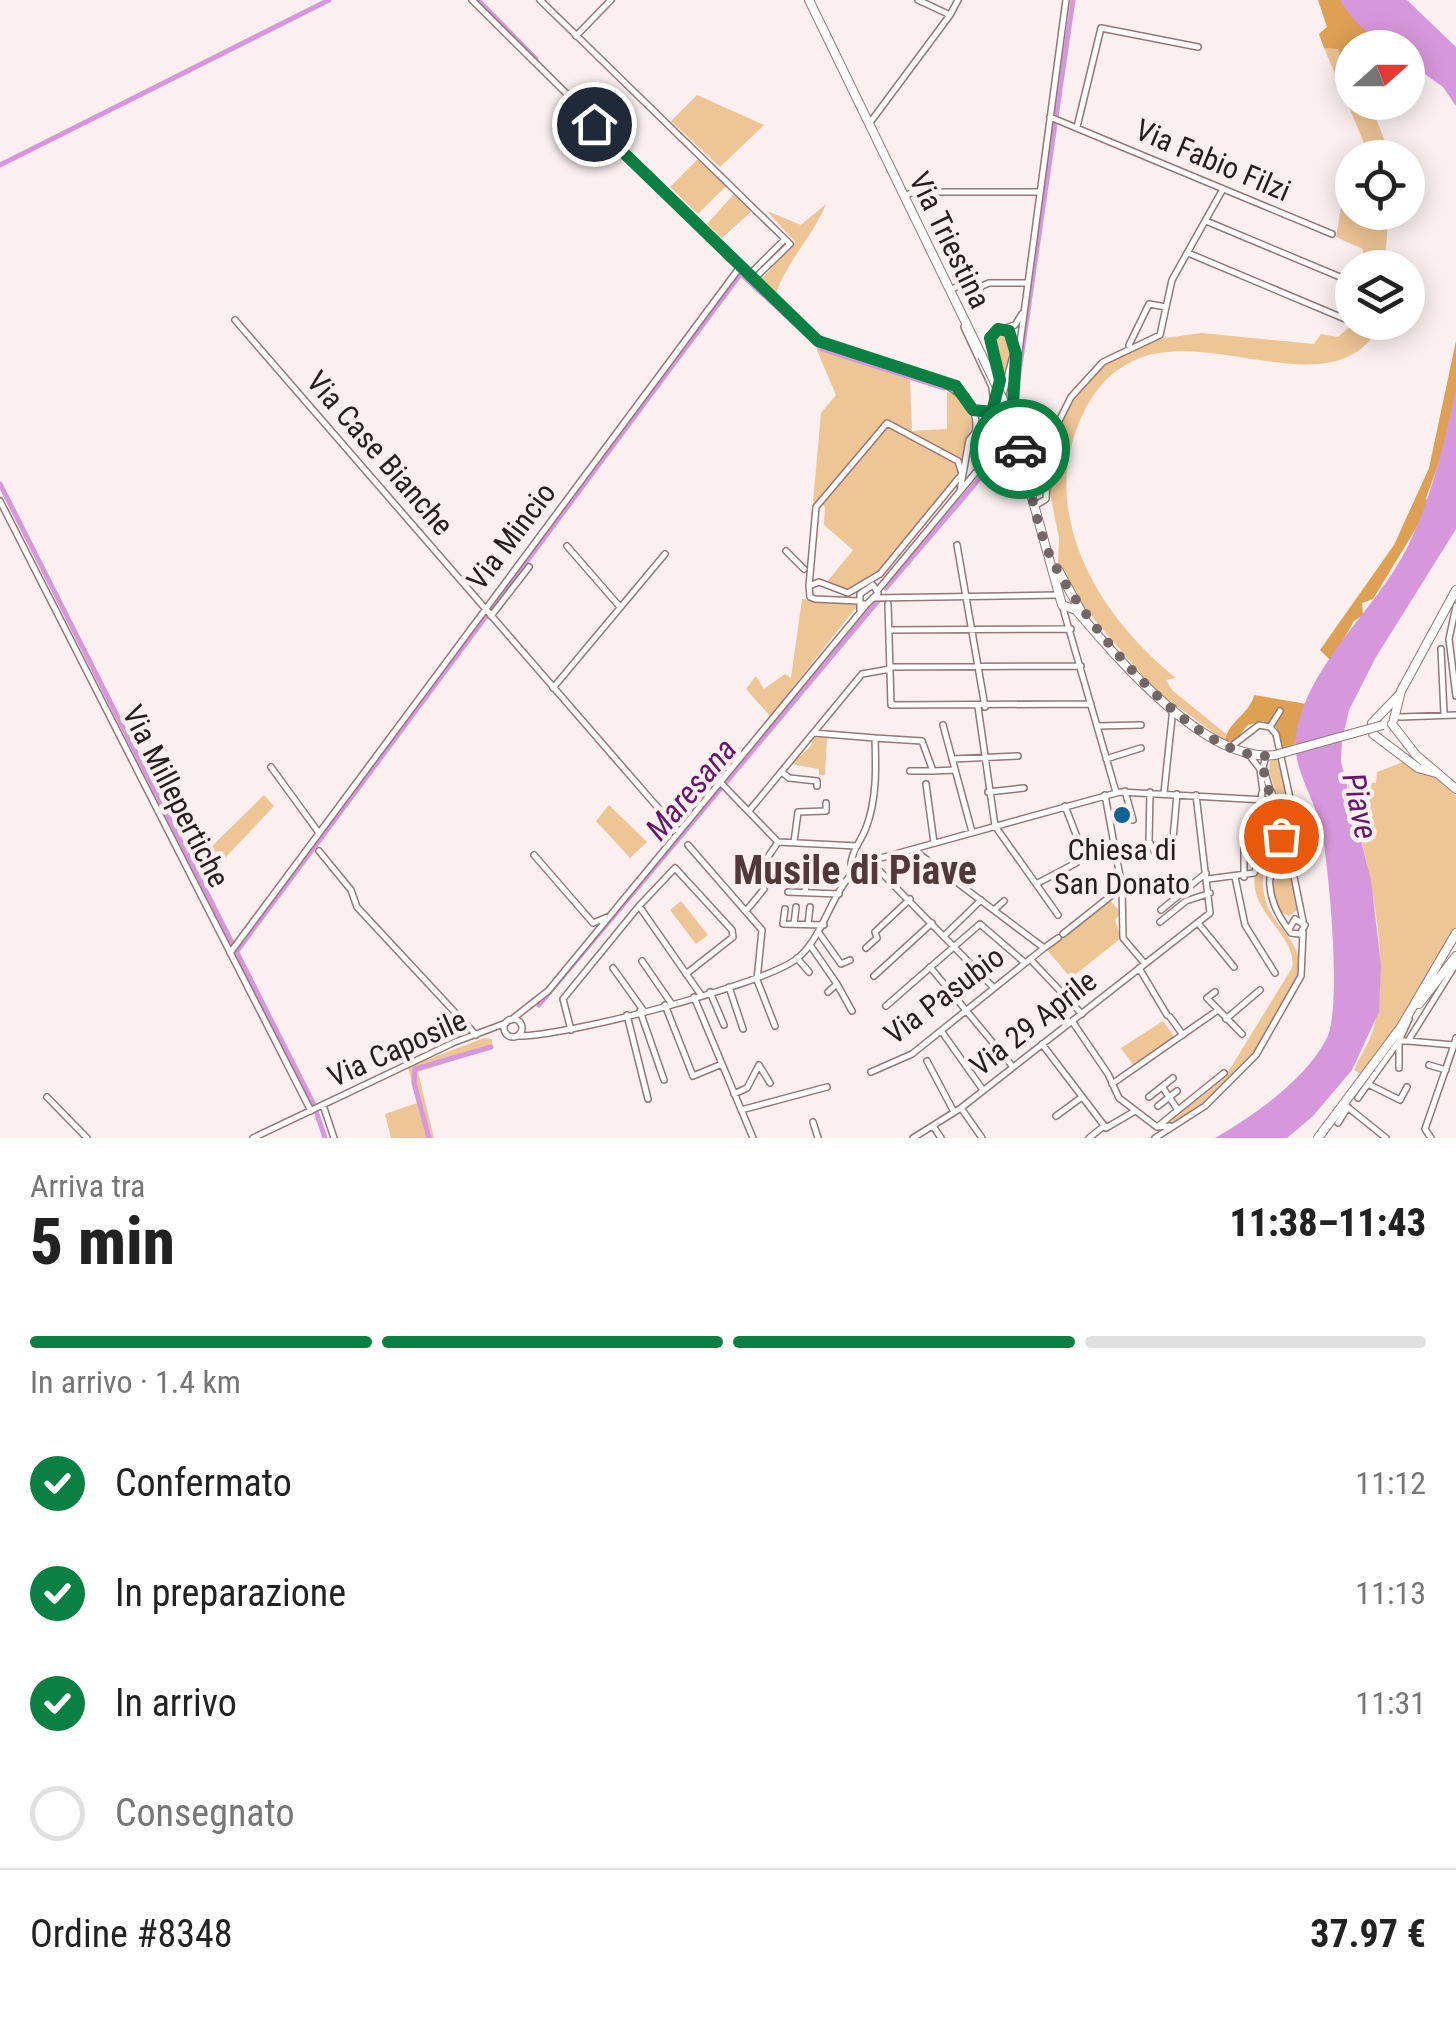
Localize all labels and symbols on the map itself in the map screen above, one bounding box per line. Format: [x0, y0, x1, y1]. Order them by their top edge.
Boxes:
north arrow [1335, 30, 1425, 120]
pin [552, 82, 637, 167]
street label: Via Fabio Filzi [1130, 112, 1296, 208]
street label: Via Triestina [902, 166, 998, 314]
street label: Via Case Bianche [299, 364, 461, 542]
courier [970, 399, 1070, 499]
street label: Via Mincio [459, 476, 563, 596]
street label: Via Millepertiche [115, 699, 237, 893]
water label: Maresana [638, 730, 744, 848]
water label: Piave [1334, 769, 1386, 843]
pin [1239, 794, 1324, 879]
marker: Chiesa di San Donato [1111, 804, 1133, 826]
place label: Chiesa di San Donato [1054, 832, 1190, 901]
district label: Musile di Piave [733, 847, 977, 894]
street label: Via Pasubio [877, 939, 1011, 1051]
street label: Via 29 Aprile [963, 963, 1103, 1083]
street label: Via Caposile [322, 1002, 472, 1094]

